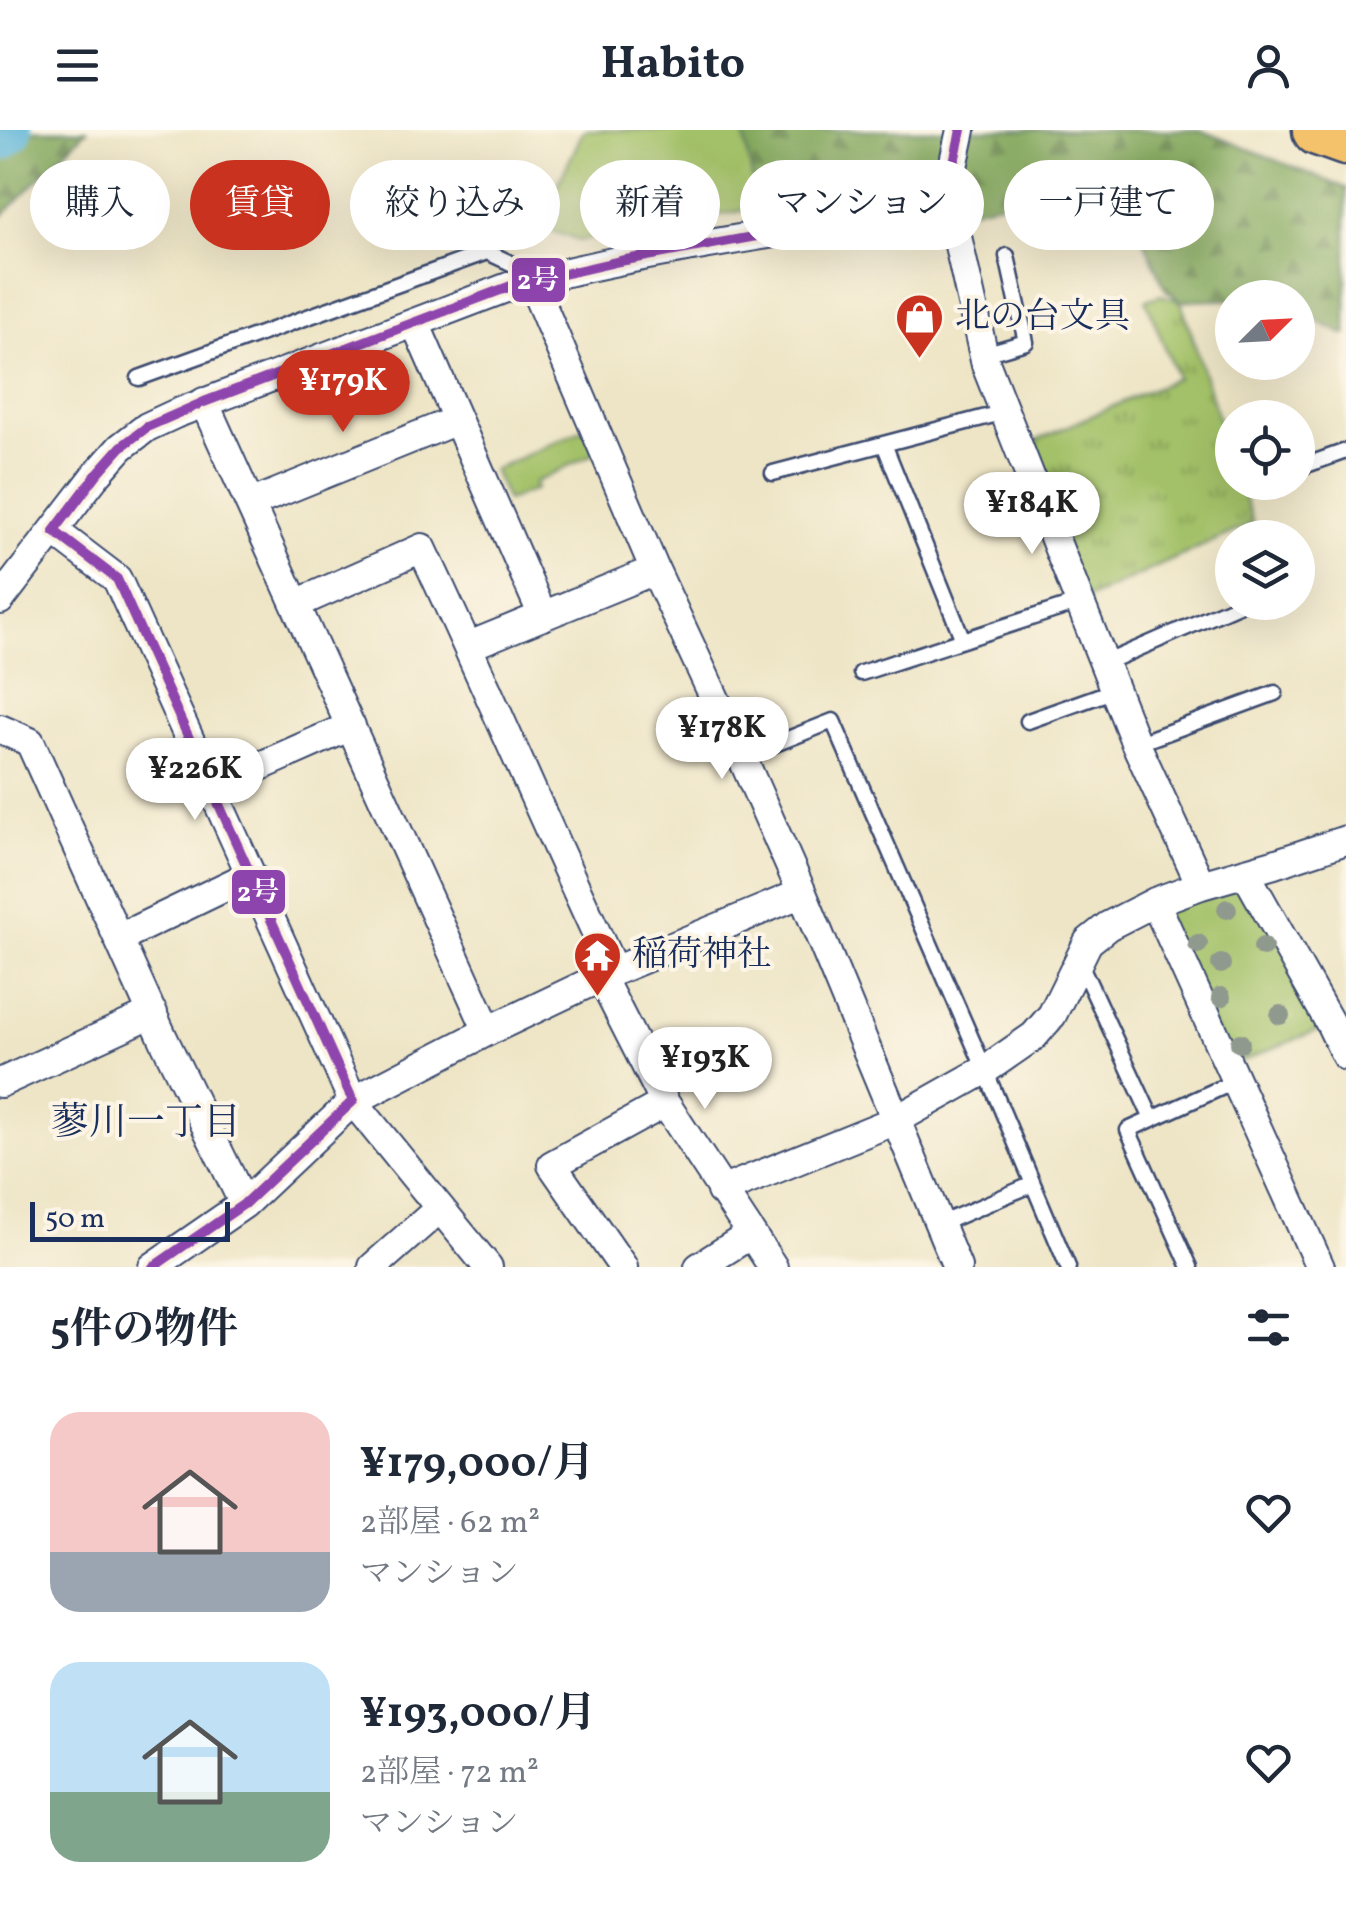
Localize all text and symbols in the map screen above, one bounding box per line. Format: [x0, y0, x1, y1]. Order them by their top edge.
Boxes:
text: Habito [601, 34, 745, 97]
icon: menu [50, 38, 105, 93]
icon: person [1241, 38, 1296, 93]
chip: 購入 [30, 160, 170, 250]
chip: 賃貸 [190, 160, 330, 250]
chip: 絞り込み [350, 160, 560, 250]
chip: 新着 [580, 160, 720, 250]
chip: マンション [740, 160, 984, 250]
chip: 一戸建て [1004, 160, 1214, 250]
line badge: 2号 [510, 256, 567, 304]
text: 2号 [517, 262, 559, 301]
north arrow [1215, 280, 1315, 380]
map controls [1215, 280, 1315, 620]
shop icon: 北の台文具 [894, 292, 946, 360]
place label: 北の台文具 [955, 294, 1130, 342]
pin: ¥179K [273, 350, 413, 435]
text: ¥179K [299, 360, 387, 404]
button: locate [1215, 400, 1315, 500]
pin: ¥184K [962, 472, 1102, 557]
text: ¥184K [986, 482, 1078, 526]
button: layers [1215, 520, 1315, 620]
pin: ¥178K [652, 697, 792, 782]
text: ¥178K [678, 707, 766, 751]
pin: ¥226K [125, 738, 265, 823]
text: ¥226K [148, 748, 242, 792]
line badge: 2号 [230, 868, 287, 916]
text: 2号 [237, 874, 279, 913]
temple icon: 稲荷神社 [571, 930, 623, 998]
place label: 稲荷神社 [632, 932, 772, 980]
pin: ¥193K [635, 1027, 775, 1112]
text: ¥193K [660, 1037, 750, 1081]
district label: 蓼川一丁目 [51, 1098, 241, 1151]
scale bar [30, 1197, 230, 1242]
text: 50 m [45, 1200, 105, 1239]
icon: filters [1241, 1300, 1296, 1355]
text: 5件の物件 [50, 1302, 238, 1361]
text: ¥179,000/月 [360, 1436, 595, 1495]
icon: home [130, 1452, 250, 1572]
icon: heart [1241, 1485, 1296, 1540]
text: 2部屋 · 62 m² [360, 1502, 540, 1546]
text: マンション [360, 1553, 519, 1597]
text: ¥193,000/月 [360, 1686, 596, 1745]
icon: home [130, 1702, 250, 1822]
icon: heart [1241, 1735, 1296, 1790]
text: 2部屋 · 72 m² [360, 1752, 539, 1796]
text: マンション [360, 1803, 519, 1847]

